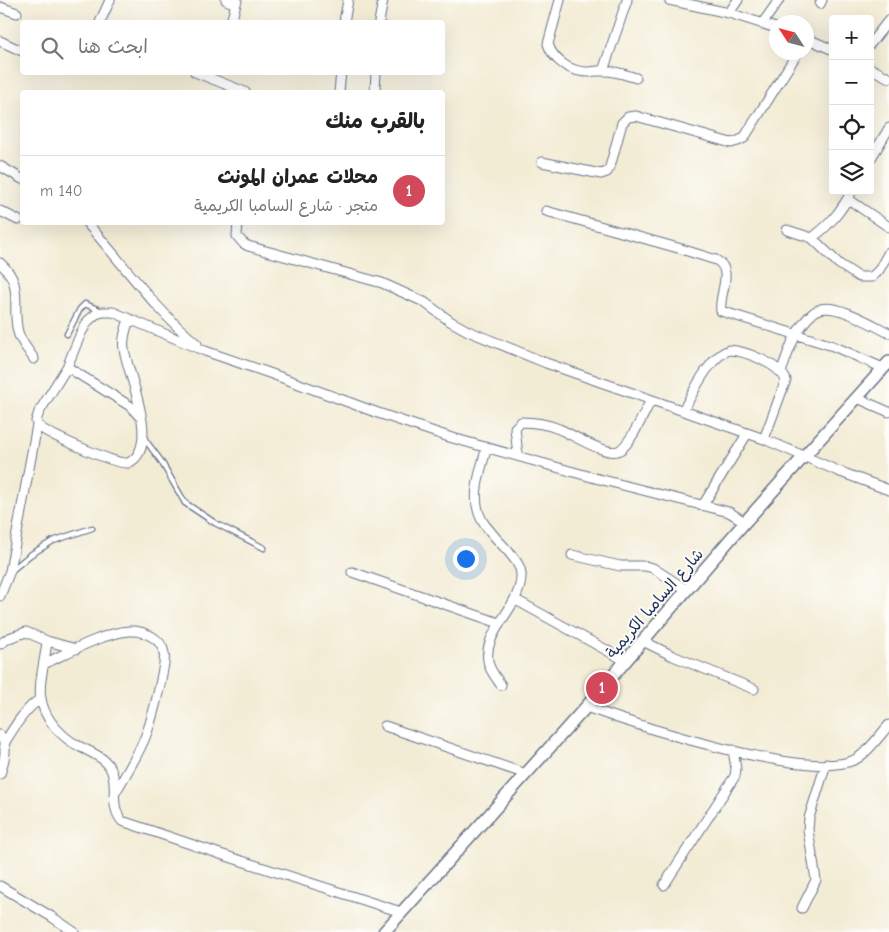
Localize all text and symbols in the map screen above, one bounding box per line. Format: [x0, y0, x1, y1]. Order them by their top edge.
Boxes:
north arrow [769, 15, 814, 60]
map controls [829, 15, 874, 195]
button: + [829, 15, 874, 60]
search box [20, 20, 445, 75]
icon: search [38, 34, 66, 62]
text: ابحث هنا [78, 36, 148, 58]
button: − [829, 60, 874, 105]
button: locate [829, 105, 874, 150]
text: بالقرب منك [325, 109, 425, 133]
button: layers [829, 150, 874, 195]
text: محلات عمران المونث [218, 166, 378, 188]
text: 140 m [40, 182, 82, 200]
text: 1 [406, 182, 412, 200]
text: متجر · شارع السامبا الكريمية [194, 197, 378, 215]
street label: شارع السامبا الكريمية [602, 545, 709, 663]
your location [453, 546, 479, 572]
pin: 1 [586, 669, 618, 707]

